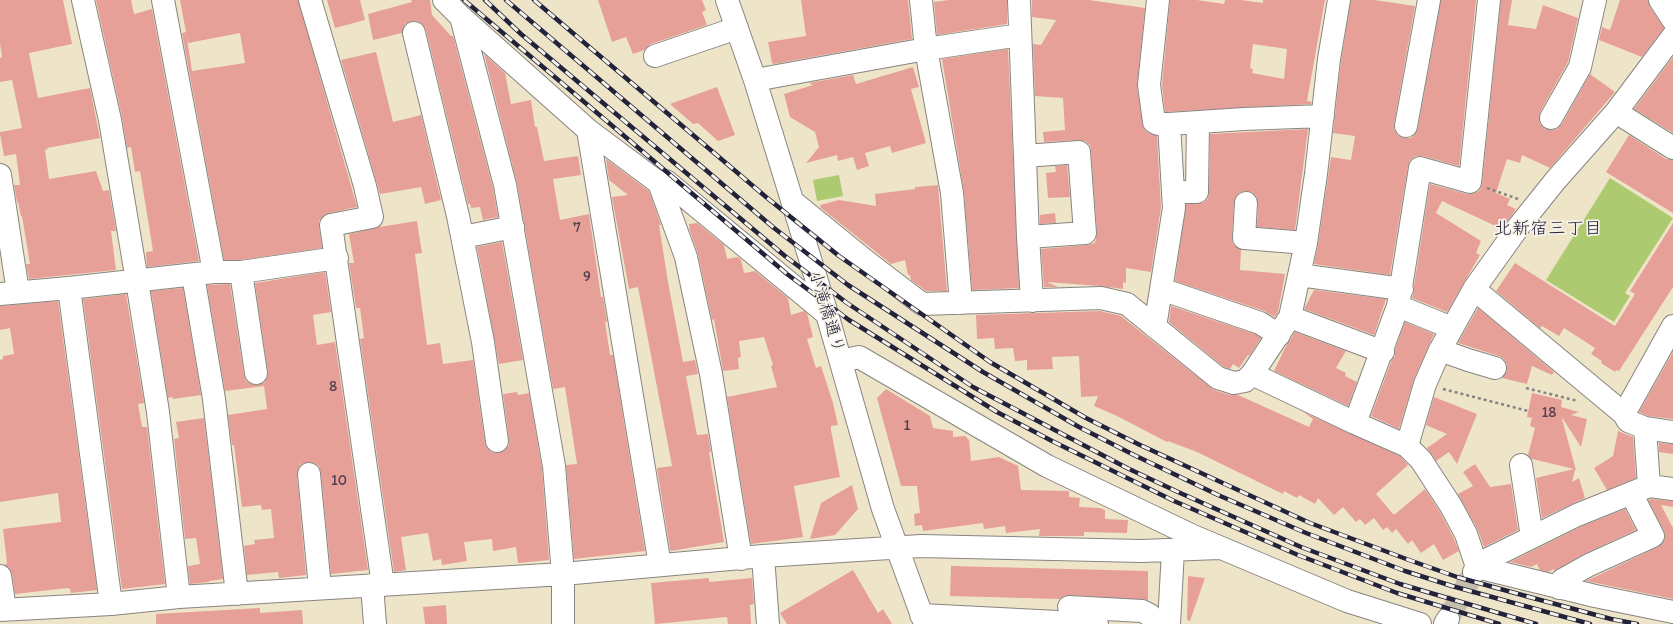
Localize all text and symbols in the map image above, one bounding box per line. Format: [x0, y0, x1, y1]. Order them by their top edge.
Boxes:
district label: 北新宿三丁目 [1494, 218, 1602, 240]
house number: 7 [573, 219, 581, 237]
house number: 9 [583, 268, 591, 286]
street label: 小滝橋通り [804, 268, 848, 356]
house number: 8 [329, 378, 337, 396]
house number: 18 [1541, 404, 1557, 422]
house number: 1 [904, 417, 910, 435]
house number: 10 [331, 472, 347, 490]

